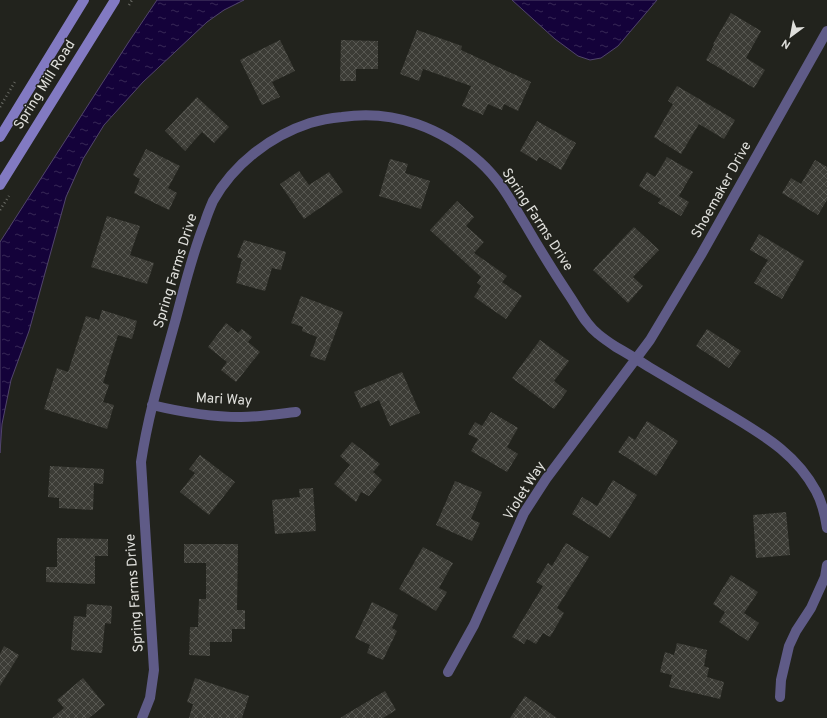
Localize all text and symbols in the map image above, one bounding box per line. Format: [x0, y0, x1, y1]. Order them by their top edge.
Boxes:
north arrow [771, 16, 811, 56]
text: N [779, 36, 793, 52]
street label: Spring Mill Road [11, 37, 79, 133]
street label: Shoemaker Drive [688, 139, 756, 241]
street label: Spring Farms Drive [497, 165, 577, 275]
street label: Spring Farms Drive [150, 212, 202, 330]
street label: Mari Way [195, 390, 253, 410]
street label: Violet Way [500, 459, 550, 523]
street label: Spring Farms Drive [122, 533, 148, 653]

